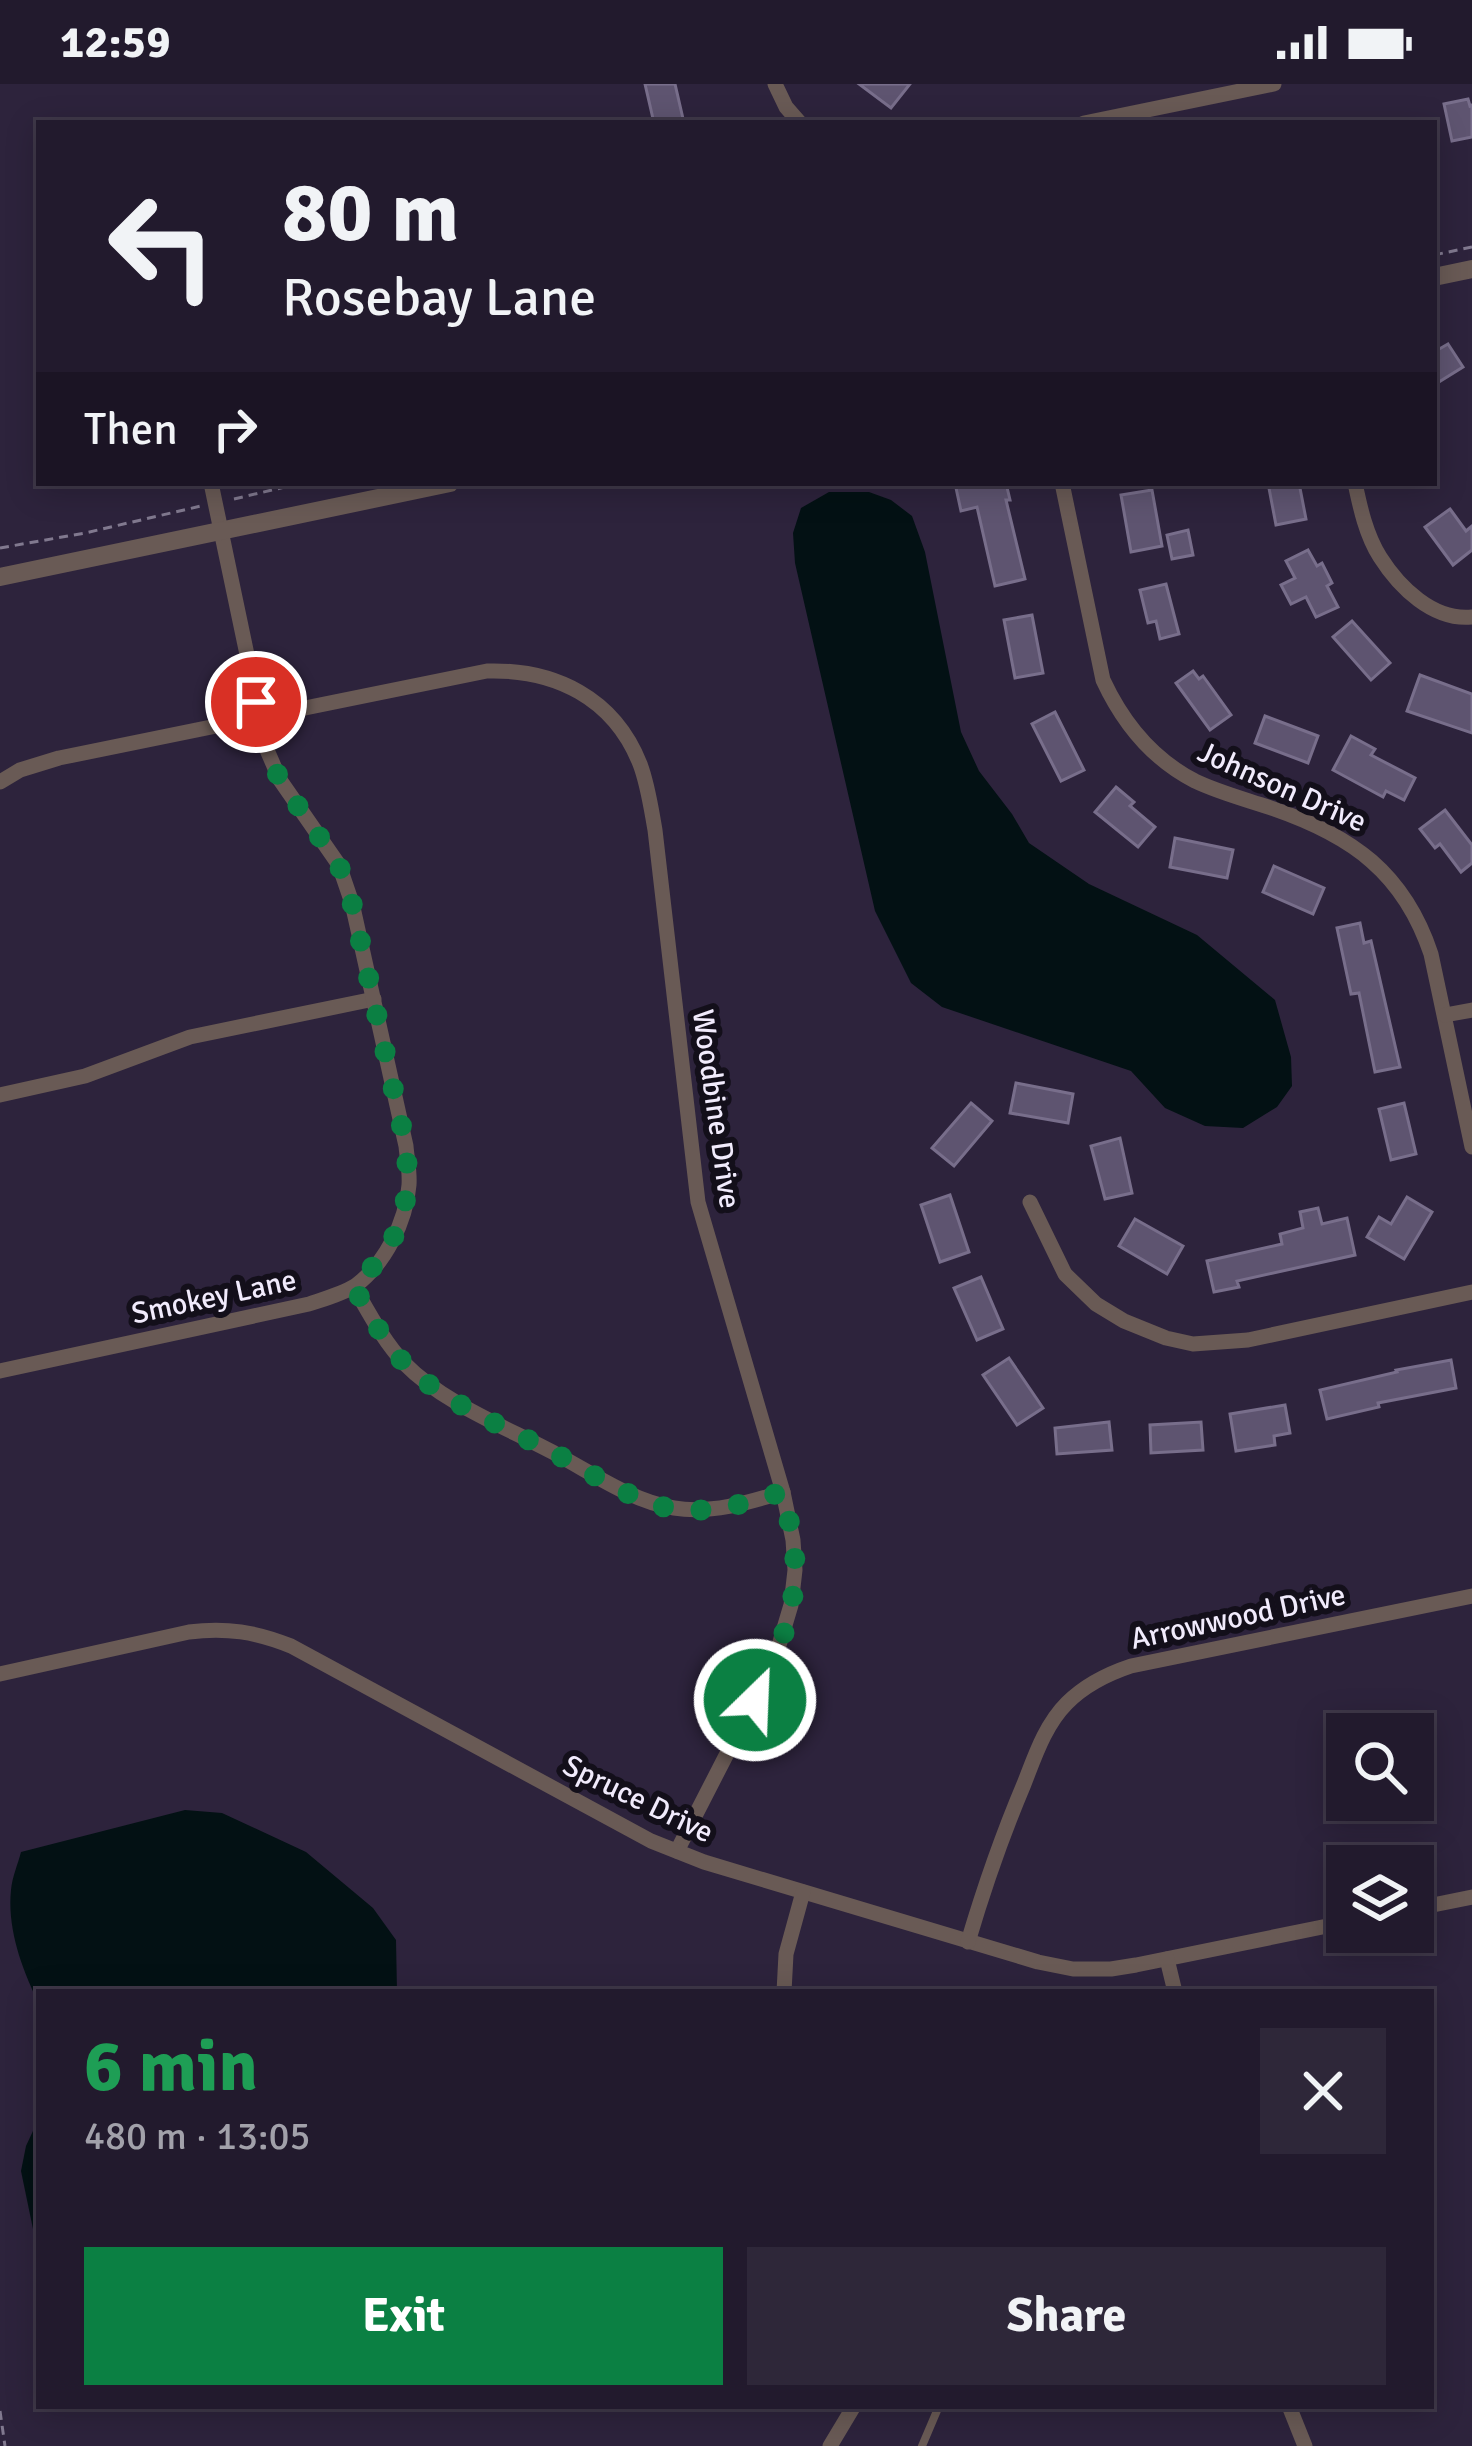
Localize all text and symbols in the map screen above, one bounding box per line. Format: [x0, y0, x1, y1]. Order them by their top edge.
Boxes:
text: 12:59 [60, 15, 170, 70]
text: 80 m [282, 161, 459, 265]
icon: left [84, 168, 240, 324]
text: Rosebay Lane [282, 264, 596, 331]
icon: right [202, 396, 268, 462]
text: Then [84, 402, 178, 457]
pin [205, 651, 307, 753]
icon: arrive [223, 669, 289, 735]
street label: Johnson Drive [1192, 733, 1372, 841]
street label: Woodbine Drive [684, 1007, 748, 1211]
street label: Smokey Lane [128, 1261, 300, 1333]
street label: Arrowwood Drive [1127, 1576, 1349, 1658]
position arrow [692, 1637, 818, 1763]
map controls [1326, 1713, 1434, 1953]
button: search [1326, 1713, 1434, 1821]
street label: Spruce Drive [557, 1747, 719, 1851]
button: layers [1326, 1845, 1434, 1953]
text: 6 min [84, 2022, 258, 2111]
button: close [1260, 2028, 1386, 2154]
text: 480 m · 13:05 [84, 2112, 311, 2160]
button: Exit [84, 2247, 723, 2385]
button: Share [747, 2247, 1386, 2385]

